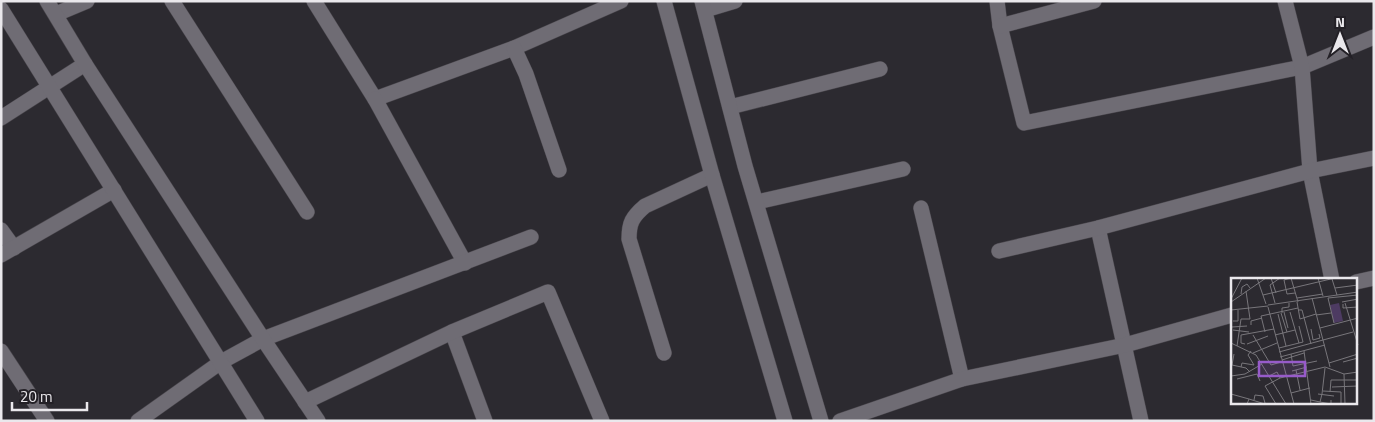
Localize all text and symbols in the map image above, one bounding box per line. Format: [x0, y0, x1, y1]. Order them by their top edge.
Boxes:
north arrow [1315, 10, 1365, 60]
text: N [1335, 11, 1345, 32]
inset map [1231, 278, 1358, 404]
scale bar [12, 380, 88, 412]
text: 20 m [20, 385, 53, 408]

